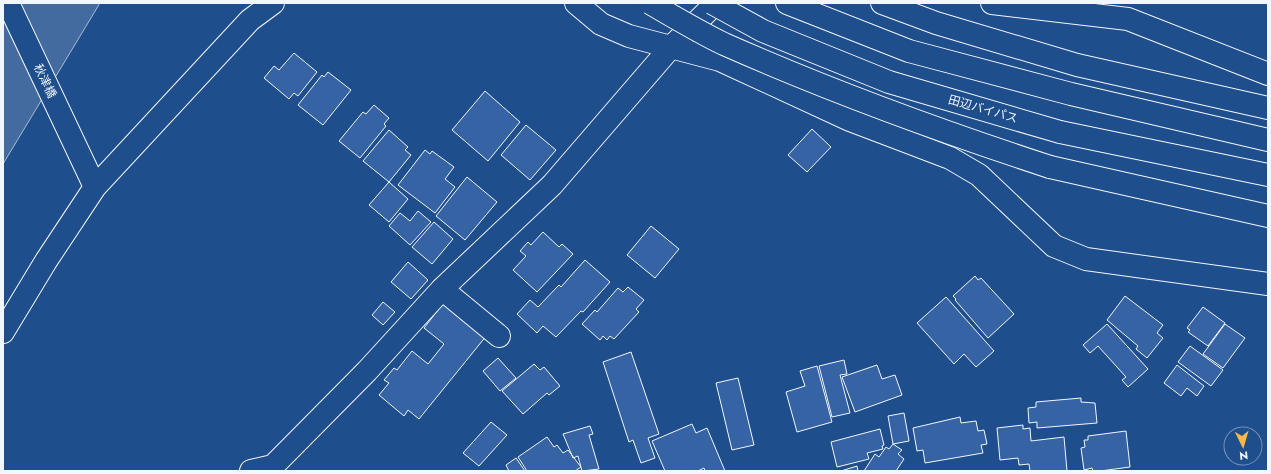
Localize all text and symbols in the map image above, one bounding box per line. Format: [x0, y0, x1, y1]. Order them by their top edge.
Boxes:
street label: 秋津橋 [29, 61, 61, 101]
street label: 田辺バイパス [946, 90, 1020, 128]
north arrow [1223, 426, 1263, 466]
text: N [1239, 448, 1249, 464]

